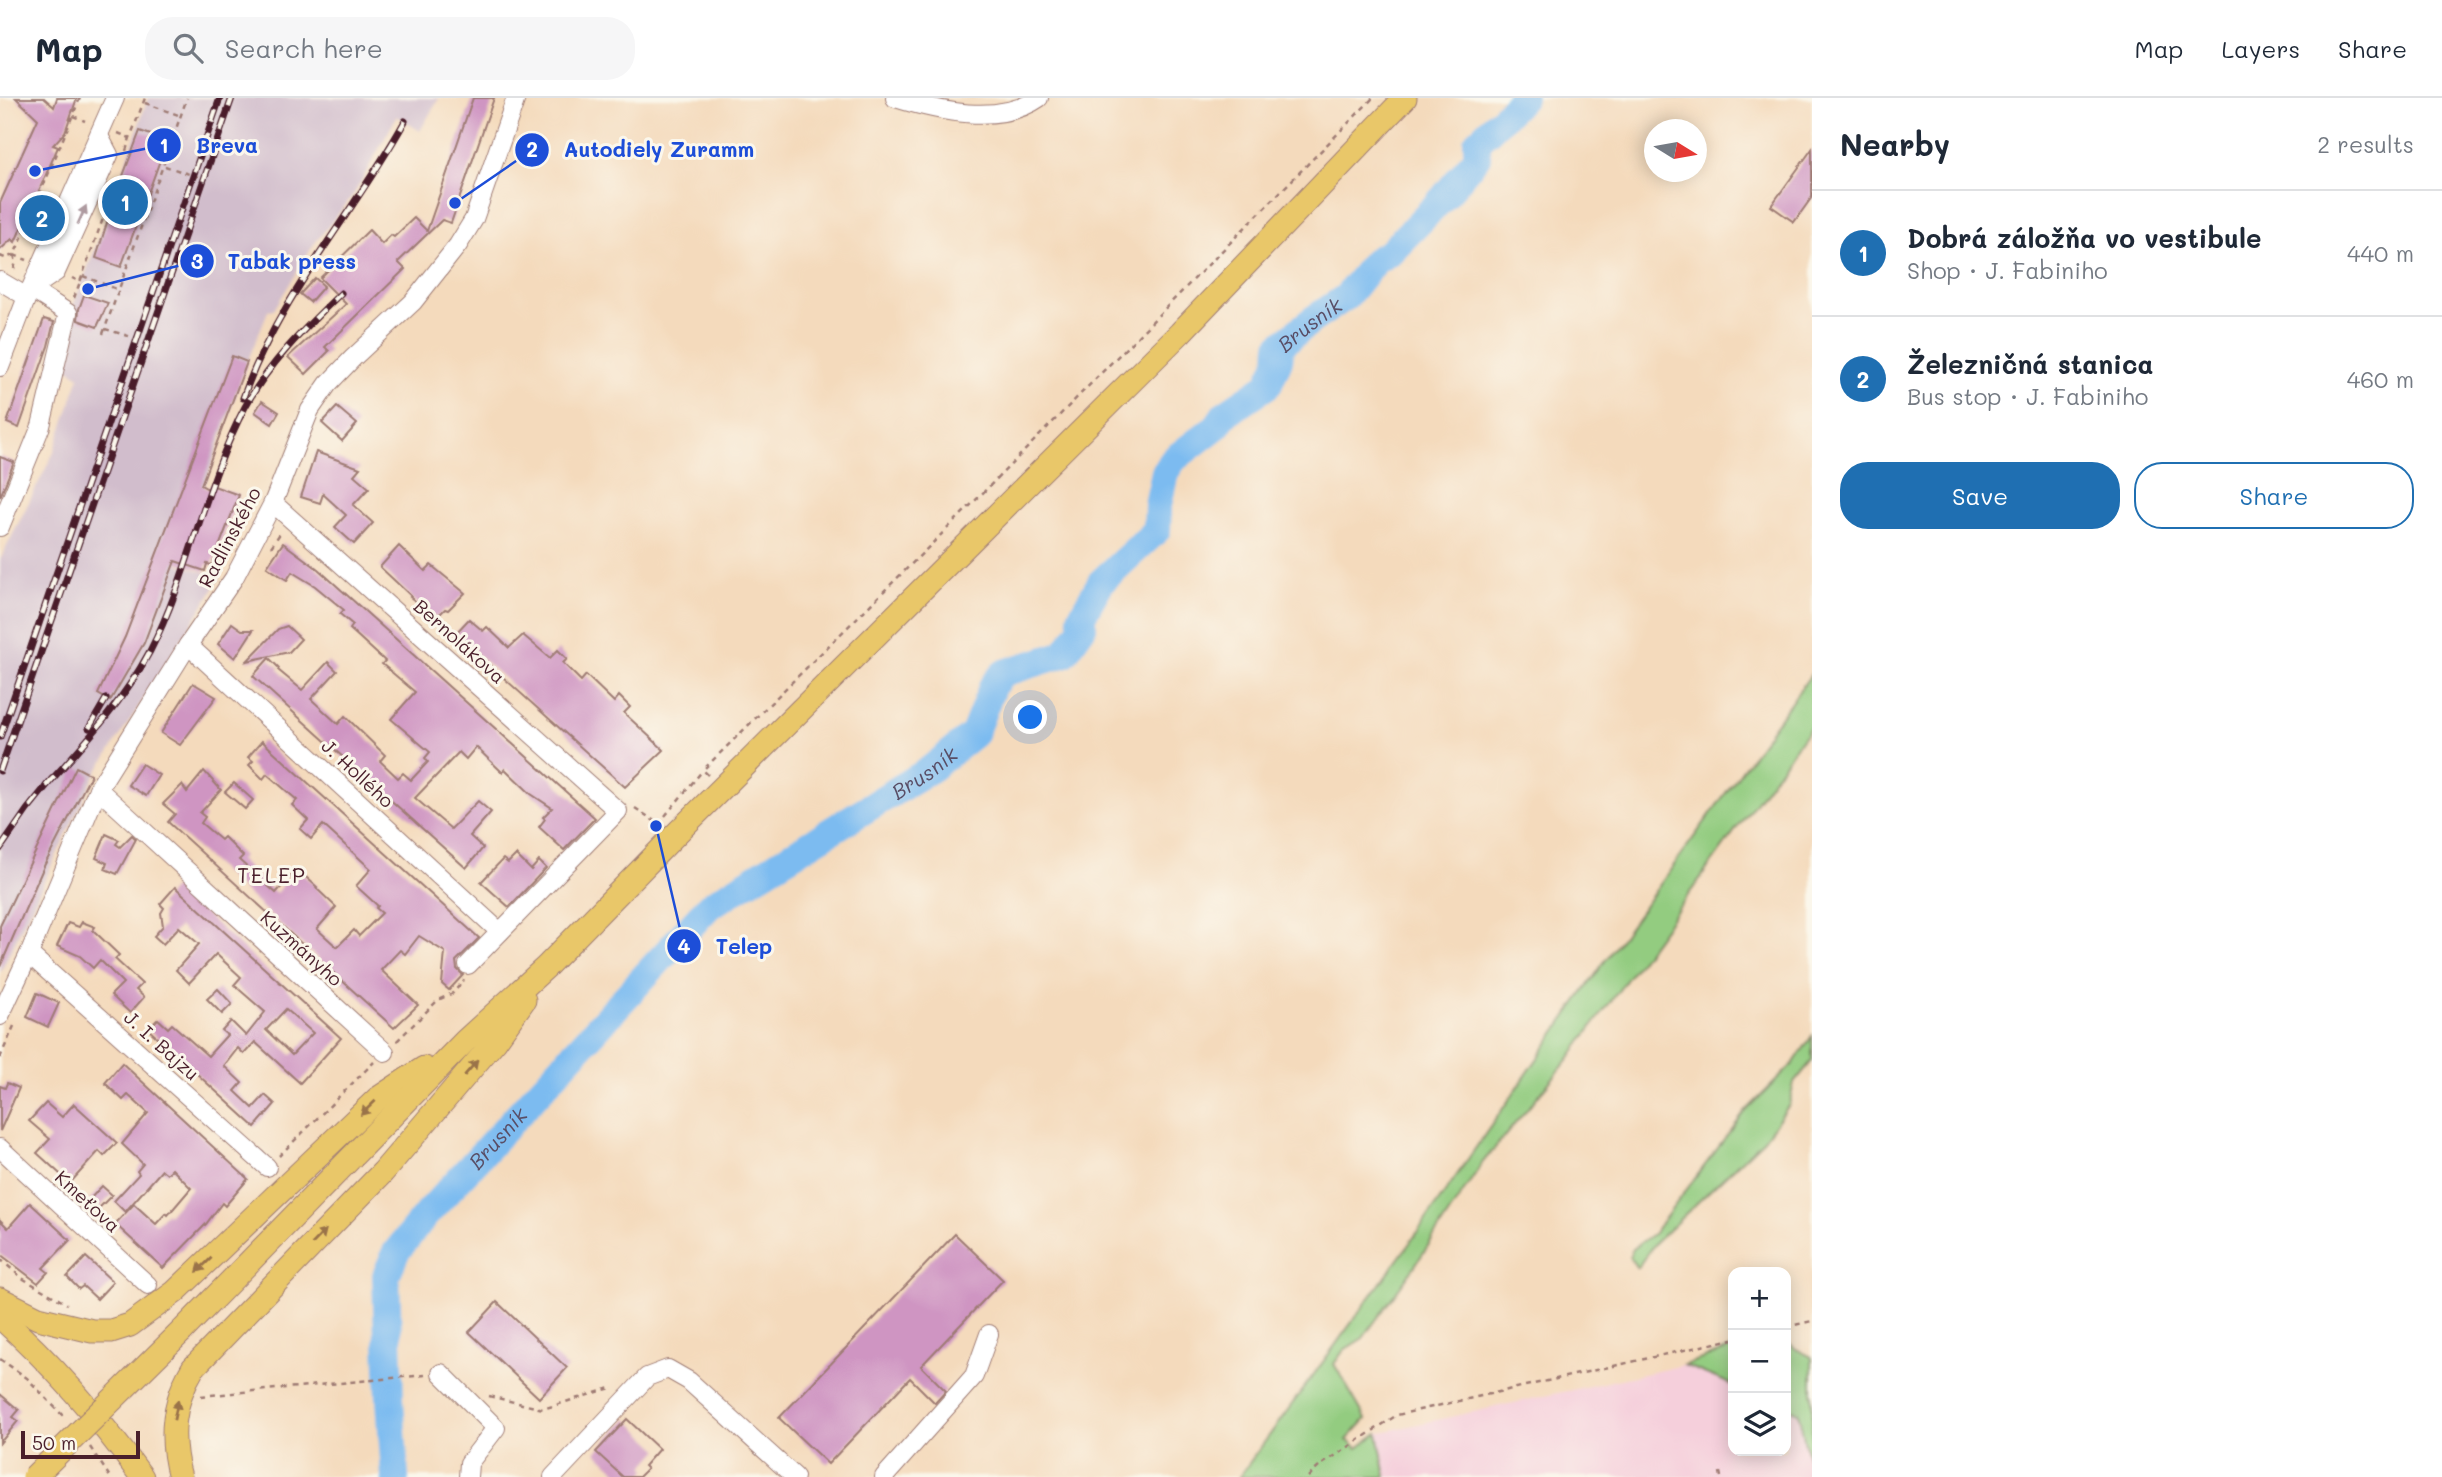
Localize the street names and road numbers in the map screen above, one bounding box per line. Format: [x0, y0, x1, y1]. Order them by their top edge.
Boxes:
street label: Radlinského [192, 482, 266, 592]
street label: Bernolákova [409, 593, 511, 689]
street label: J. Hollého [316, 733, 400, 813]
street label: Kuzmányho [256, 905, 348, 991]
street label: J. I. Bajzu [119, 1005, 205, 1085]
street label: Kmeťova [50, 1164, 126, 1238]

